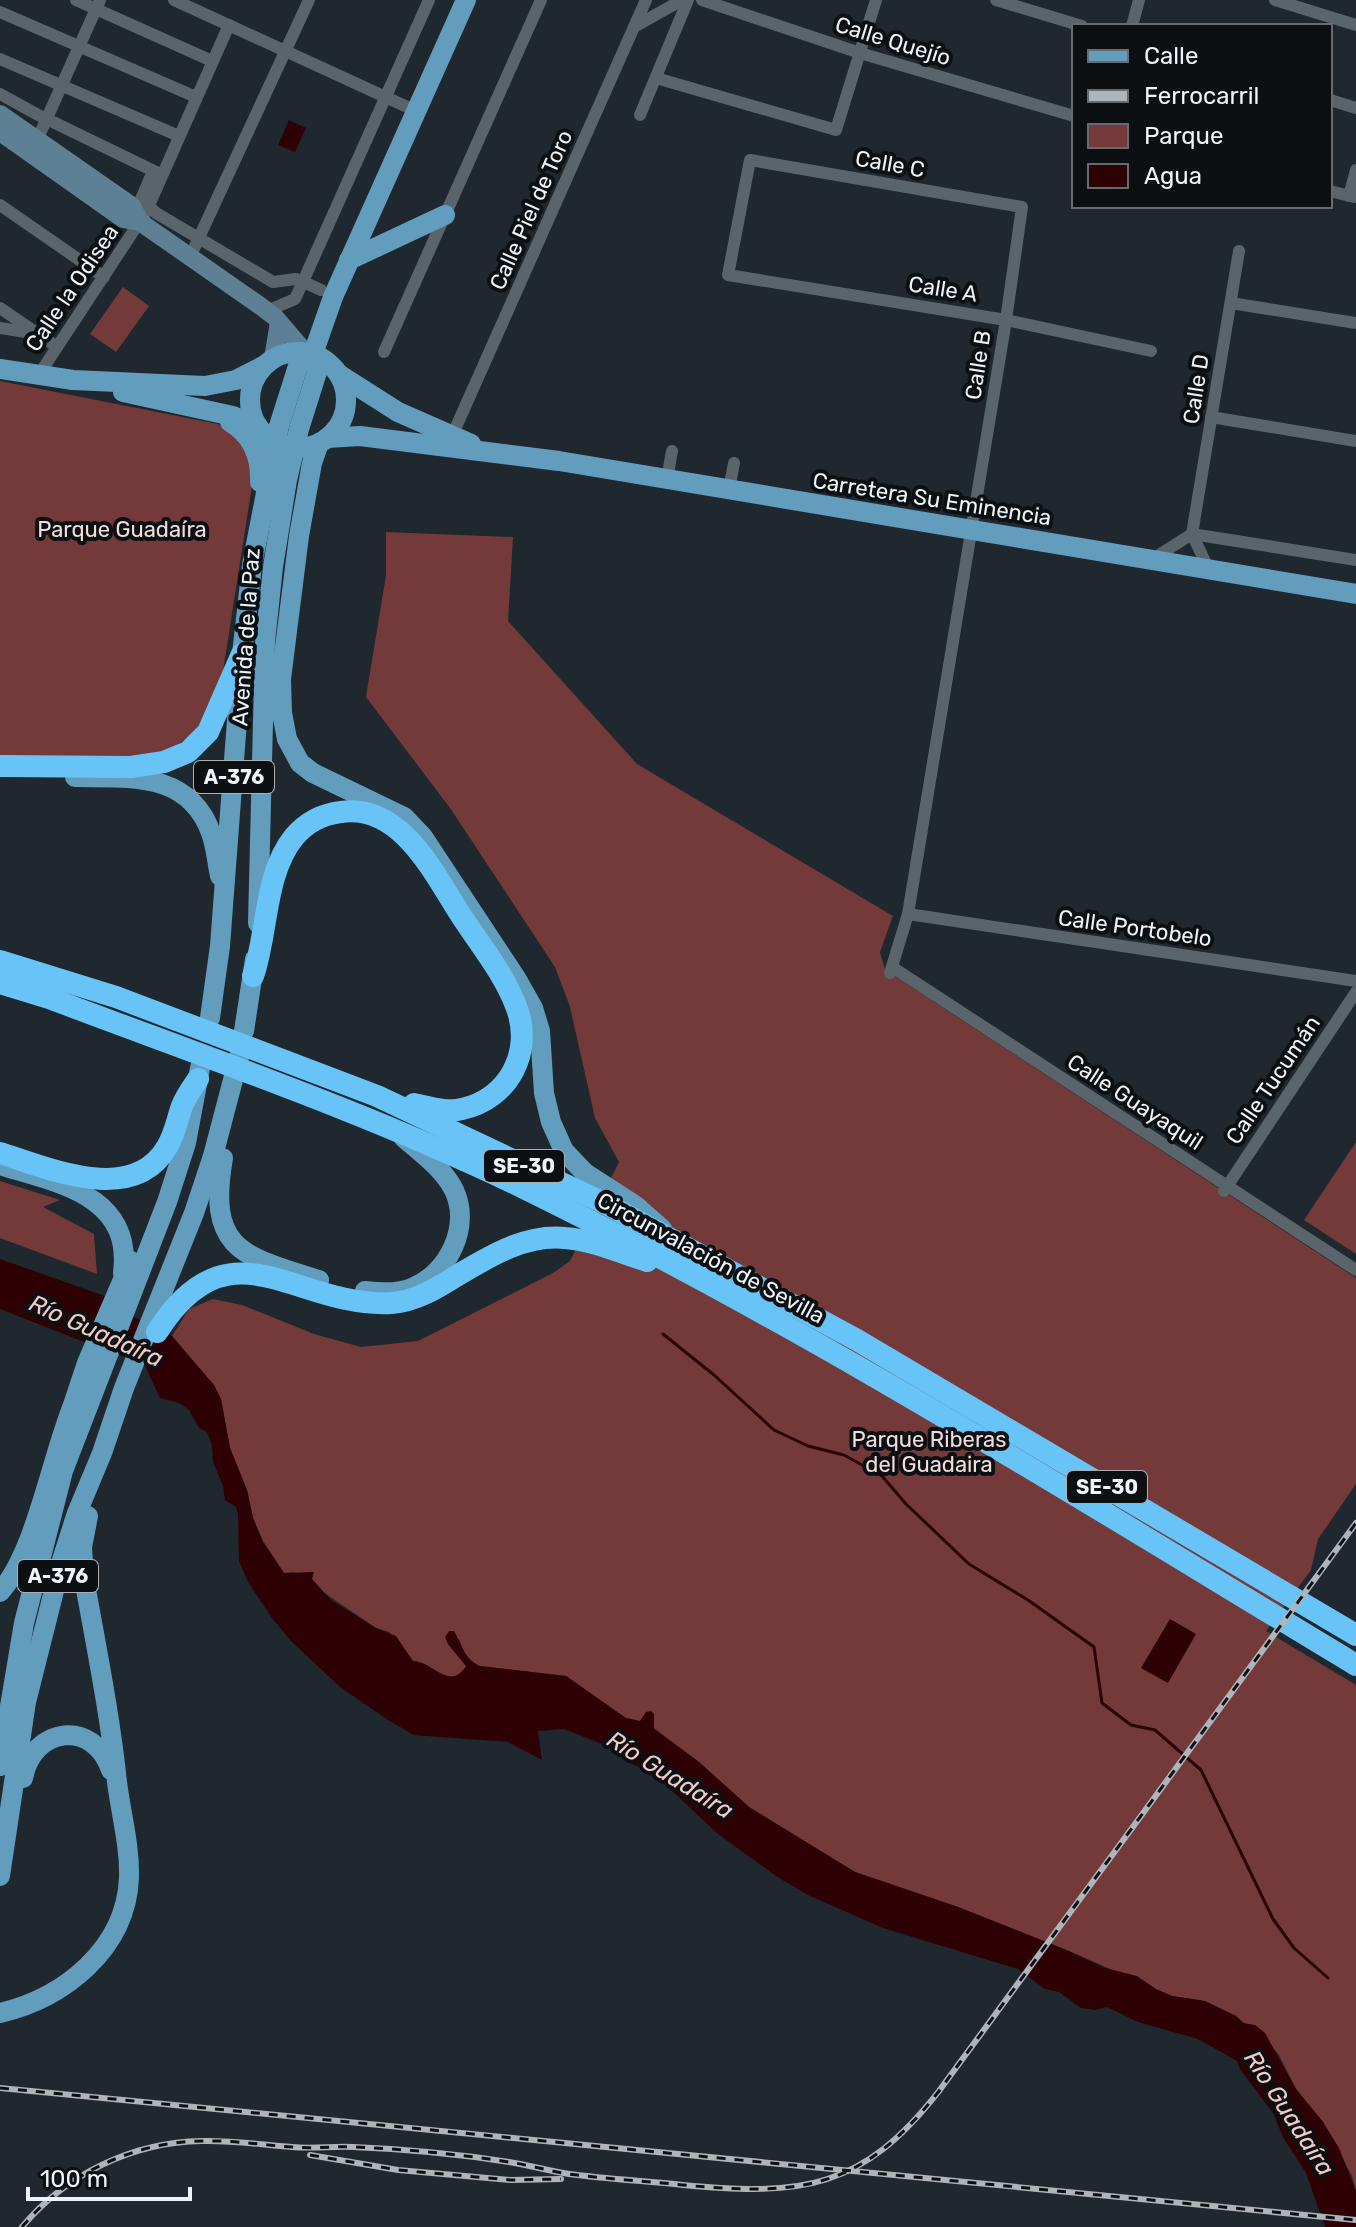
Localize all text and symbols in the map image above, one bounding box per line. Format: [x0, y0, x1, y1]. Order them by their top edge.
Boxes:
street label: Calle Quejío [832, 11, 954, 71]
legend [1072, 24, 1332, 208]
text: Calle [1144, 42, 1198, 70]
text: Ferrocarril [1144, 82, 1259, 110]
text: Parque [1144, 122, 1223, 150]
street label: Calle Piel de Toro [484, 126, 578, 294]
street label: Calle C [853, 145, 927, 183]
text: Agua [1144, 162, 1202, 190]
street label: Calle la Odisea [20, 219, 124, 357]
street label: Calle A [907, 270, 980, 308]
street label: Calle B [959, 328, 997, 402]
street label: Calle D [1177, 352, 1215, 426]
street label: Carretera Su Eminencia [811, 467, 1053, 531]
park label: Parque Guadaíra [37, 516, 207, 543]
street label: Avenida de la Paz [226, 547, 266, 727]
road number: A-376 [194, 761, 274, 793]
street label: Calle Portobelo [1056, 904, 1214, 952]
street label: Calle Tucumán [1220, 1011, 1326, 1149]
street label: Calle Guayaquil [1062, 1048, 1208, 1156]
road number: SE-30 [484, 1150, 564, 1182]
street label: Circunvalación de Sevilla [593, 1187, 829, 1329]
water label: Río Guadaíra [25, 1289, 167, 1373]
park label: Parque Riberas del Guadaira [852, 1426, 1006, 1478]
road number: SE-30 [1067, 1471, 1147, 1503]
road number: A-376 [18, 1560, 98, 1592]
water label: Río Guadaíra [602, 1725, 738, 1825]
water label: Río Guadaíra [1238, 2045, 1340, 2181]
scale bar [28, 2151, 190, 2201]
text: 100 m [40, 2165, 108, 2193]

